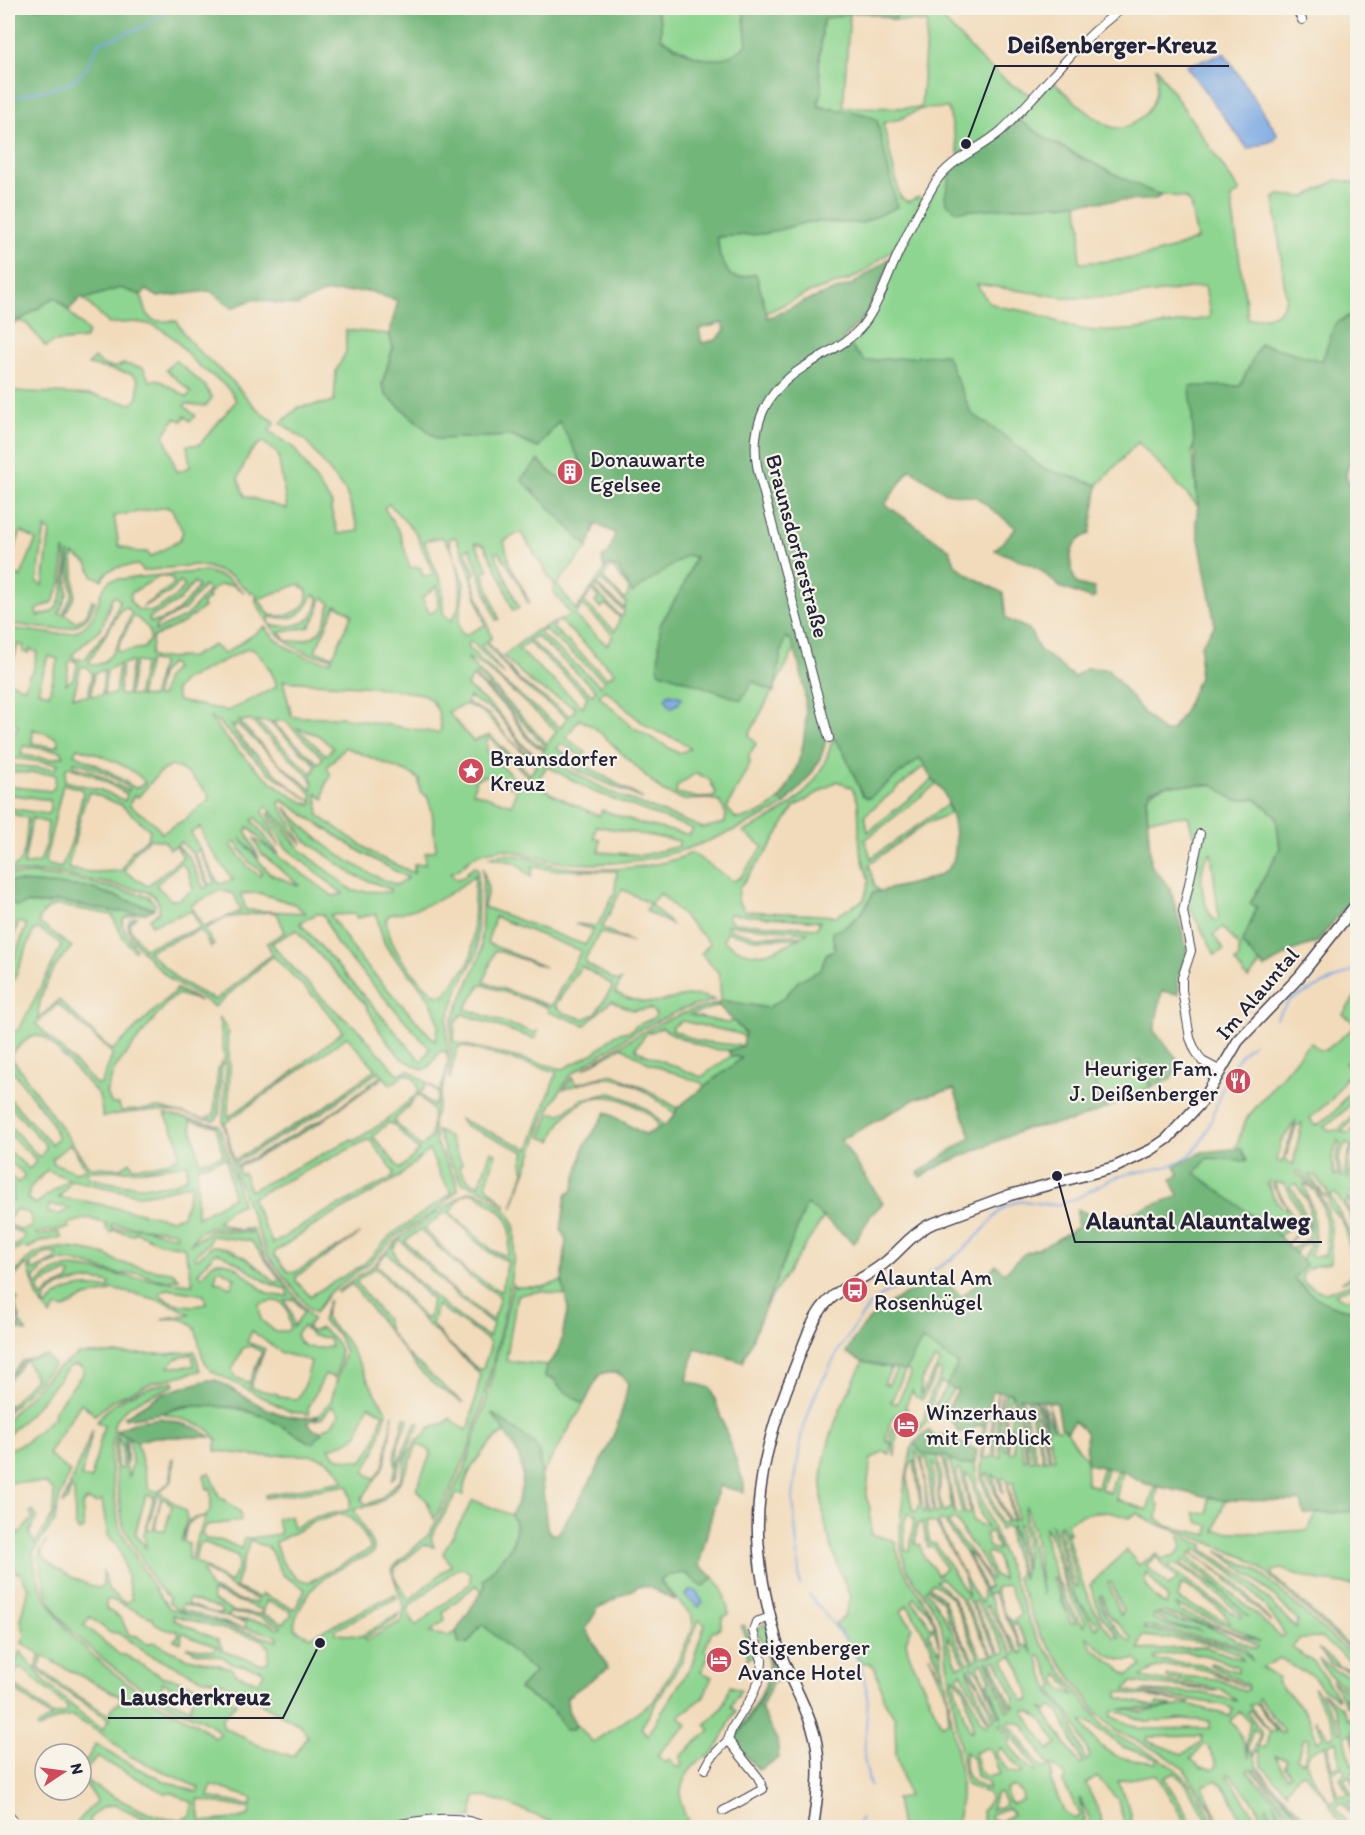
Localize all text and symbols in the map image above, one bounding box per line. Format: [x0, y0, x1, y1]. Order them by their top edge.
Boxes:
callout: Deißenberger-Kreuz [995, 24, 1229, 66]
text: Deißenberger-Kreuz [1007, 30, 1218, 60]
place label: Donauwarte Egelsee [590, 446, 705, 498]
street label: Braunsdorferstraße [760, 451, 835, 641]
building icon: Donauwarte Egelsee [555, 457, 585, 487]
place label: Braunsdorfer Kreuz [490, 745, 617, 797]
place icon: Braunsdorfer Kreuz [456, 756, 486, 786]
street label: Im Alauntal [1210, 942, 1305, 1045]
place label: Heuriger Fam. J. Deißenberger [1070, 1055, 1219, 1107]
restaurant icon: Heuriger Fam. J. Deißenberger [1223, 1066, 1253, 1096]
callout: Alauntal Alauntalweg [1075, 1200, 1322, 1242]
text: Alauntal Alauntalweg [1085, 1206, 1311, 1236]
place label: Alauntal Am Rosenhügel [874, 1264, 992, 1316]
bus stop icon: Alauntal Am Rosenhügel [840, 1275, 870, 1305]
place label: Winzerhaus mit Fernblick [926, 1399, 1051, 1451]
hotel icon: Winzerhaus mit Fernblick [891, 1410, 921, 1440]
place label: Steigenberger Avance Hotel [738, 1634, 870, 1686]
hotel icon: Steigenberger Avance Hotel [704, 1645, 734, 1675]
callout: Lauscherkreuz [108, 1676, 283, 1718]
text: Lauscherkreuz [120, 1682, 271, 1711]
north arrow [33, 1742, 93, 1802]
text: N [67, 1761, 88, 1776]

